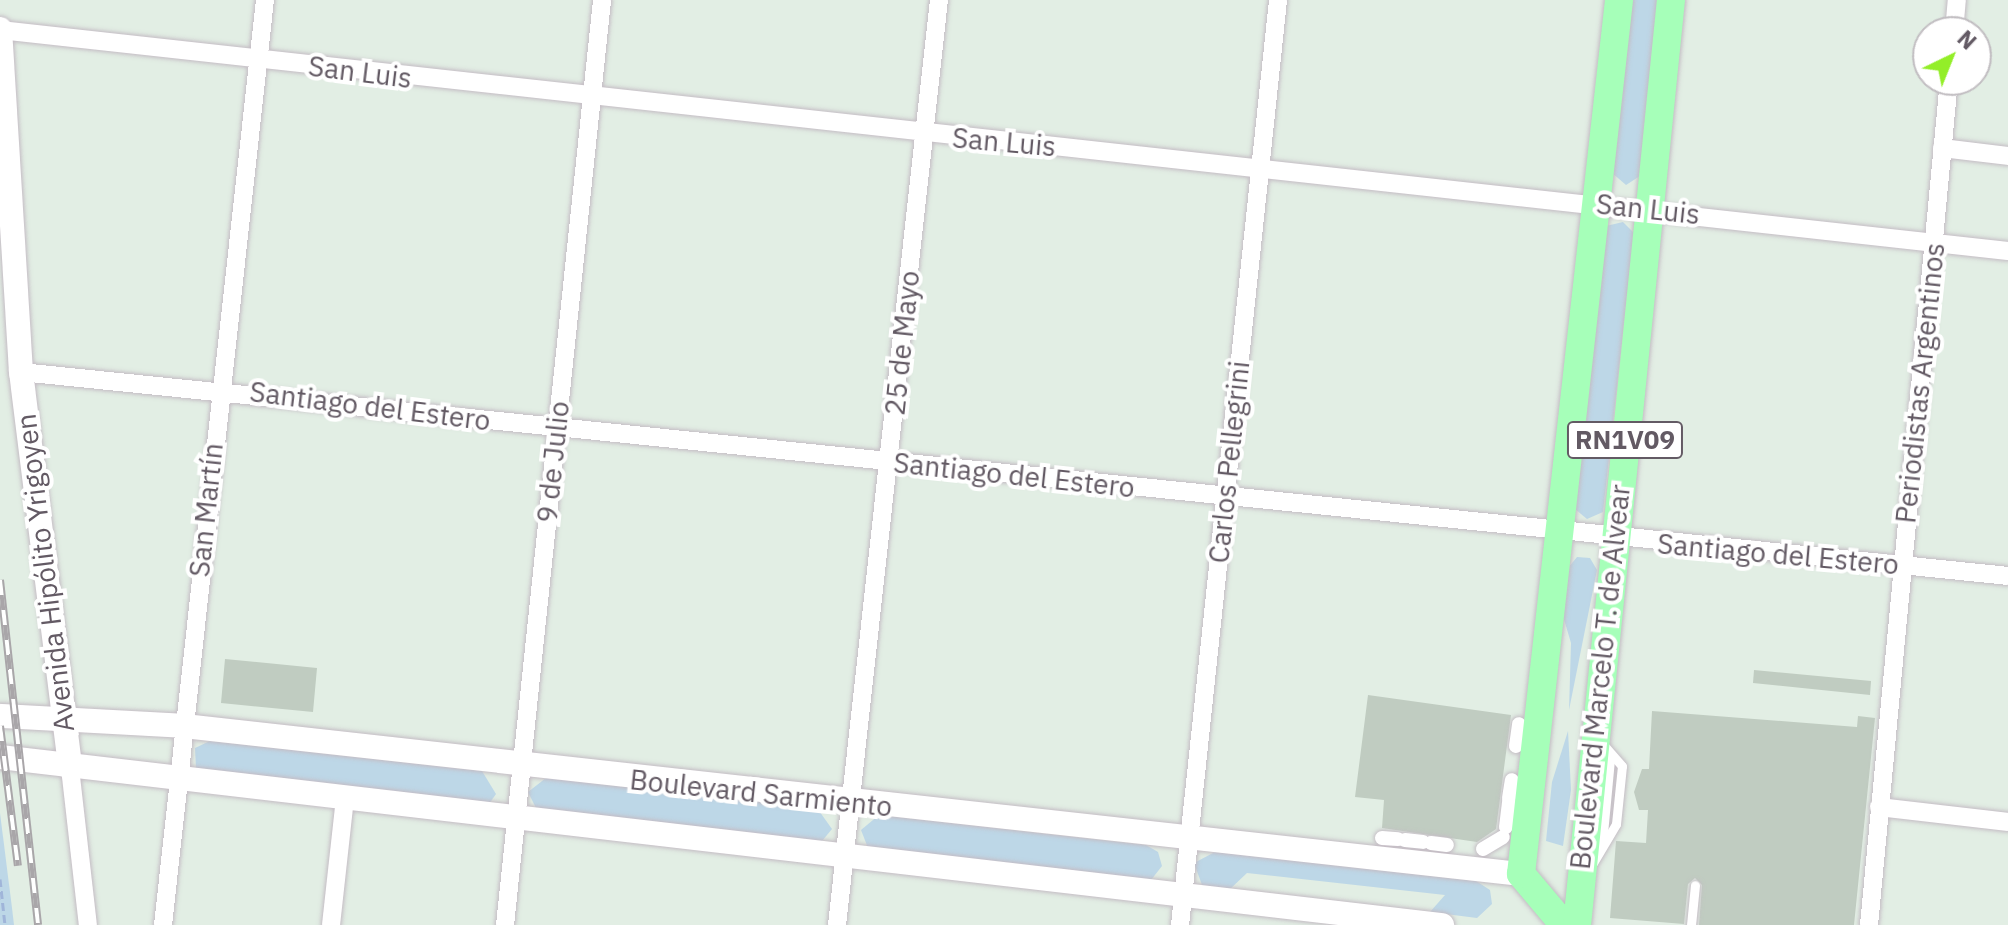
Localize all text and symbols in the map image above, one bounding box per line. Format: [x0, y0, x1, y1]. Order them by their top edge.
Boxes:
north arrow [1912, 16, 1992, 96]
text: N [1952, 24, 1983, 56]
street label: San Luis [306, 49, 414, 95]
street label: San Luis [951, 121, 1057, 163]
street label: San Luis [1595, 187, 1701, 231]
street label: Periodistas Argentinos [1889, 241, 1951, 525]
street label: 25 de Mayo [878, 269, 926, 417]
street label: Carlos Pellegrini [1202, 359, 1256, 565]
street label: Santiago del Estero [248, 375, 492, 437]
street label: 9 de Julio [530, 400, 576, 524]
street label: Avenida Hipólito Yrigoyen [9, 412, 81, 734]
road number: RN1V09 [1565, 418, 1685, 462]
street label: San Martín [182, 441, 230, 579]
street label: Santiago del Estero [892, 446, 1136, 504]
street label: Boulevard Marcelo T. de Alvear [1563, 483, 1637, 871]
street label: Santiago del Estero [1656, 527, 1900, 581]
street label: Boulevard Sarmiento [628, 763, 894, 823]

